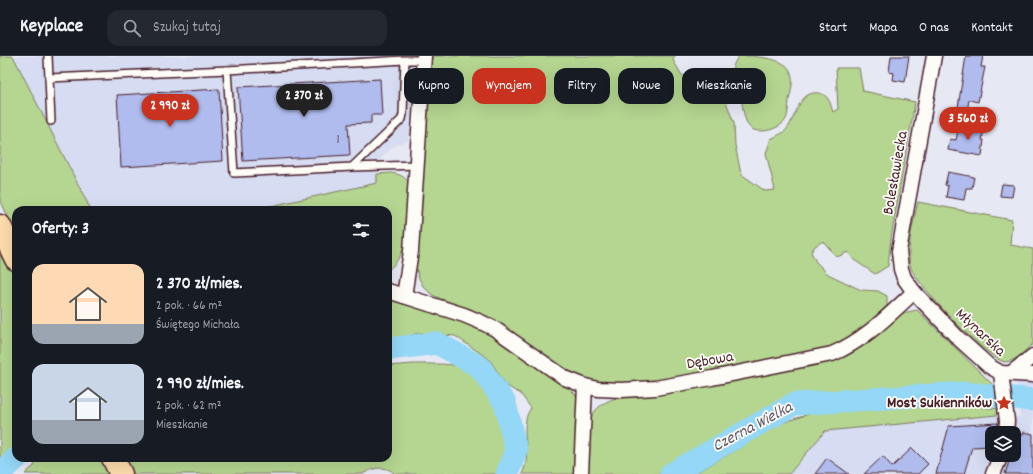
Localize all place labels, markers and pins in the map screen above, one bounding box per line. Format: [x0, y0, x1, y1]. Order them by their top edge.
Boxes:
pin: 2 370 zł [263, 84, 345, 118]
pin: 2 990 zł [129, 94, 211, 128]
pin: 3 560 zł [927, 107, 1009, 141]
place label: Most Sukienników [887, 392, 992, 415]
place icon: Most Sukienników [995, 394, 1013, 412]

